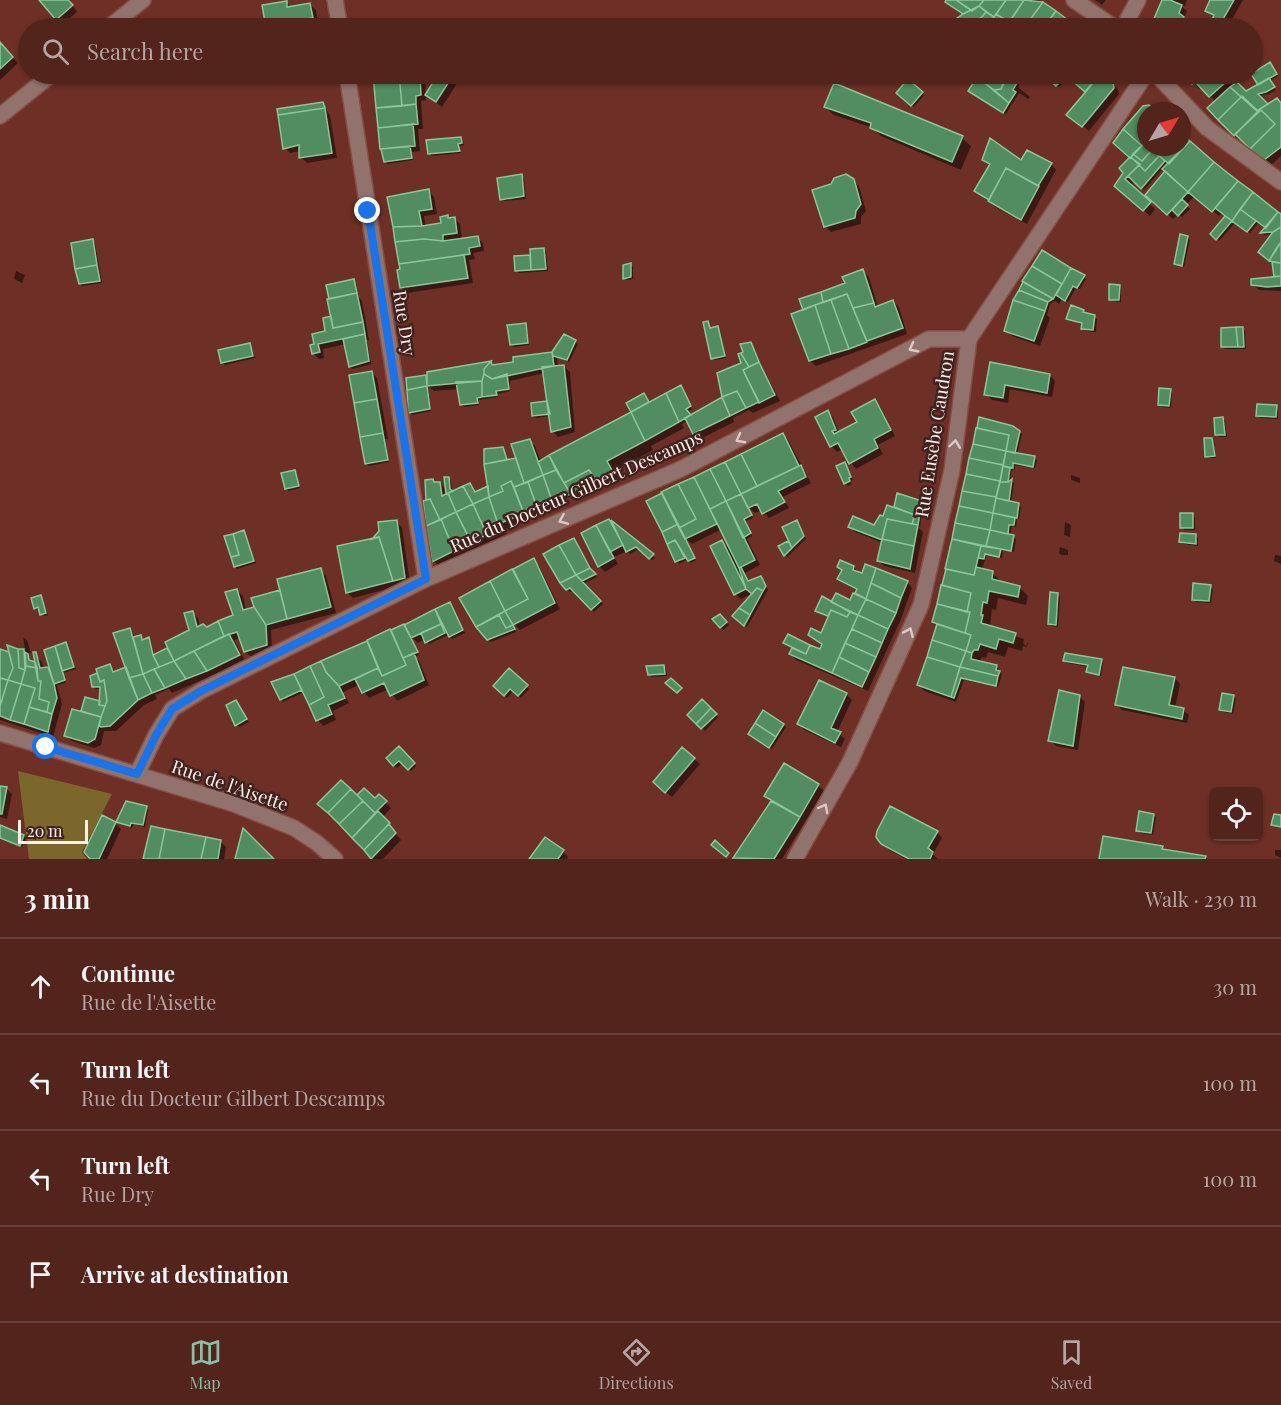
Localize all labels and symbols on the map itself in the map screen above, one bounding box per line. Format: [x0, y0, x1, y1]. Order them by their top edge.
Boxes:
north arrow [1137, 102, 1191, 156]
route end [354, 197, 380, 223]
street label: Rue Dry [388, 289, 422, 357]
one-way arrow [908, 341, 919, 352]
street label: Rue Eusèbe Caudron [909, 349, 959, 519]
street label: Rue du Docteur Gilbert Descamps [446, 424, 706, 558]
one-way arrow [735, 431, 746, 443]
one-way arrow [948, 439, 961, 448]
one-way arrow [558, 513, 569, 525]
one-way arrow [901, 628, 913, 639]
route start [32, 733, 58, 759]
street label: Rue de l'Aisette [169, 754, 291, 816]
one-way arrow [817, 804, 828, 814]
scale bar [18, 817, 88, 844]

